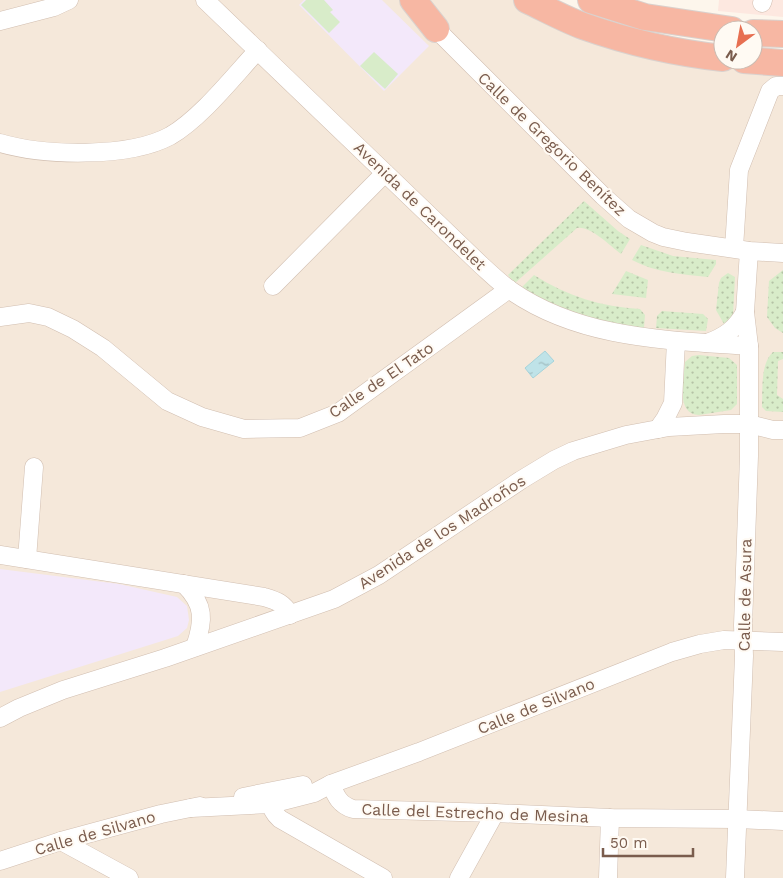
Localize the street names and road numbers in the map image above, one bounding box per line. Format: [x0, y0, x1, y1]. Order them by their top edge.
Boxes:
street label: Calle de Gregorio Benítez [474, 68, 630, 220]
street label: Avenida de Carondelet [350, 138, 490, 274]
street label: Calle de El Tato [325, 338, 437, 422]
street label: Avenida de los Madroños [355, 471, 529, 593]
street label: Calle de Asura [735, 538, 755, 652]
street label: Calle de Silvano [475, 674, 597, 738]
street label: Calle del Estrecho de Mesina [361, 800, 589, 826]
street label: Calle de Silvano [32, 807, 158, 859]

